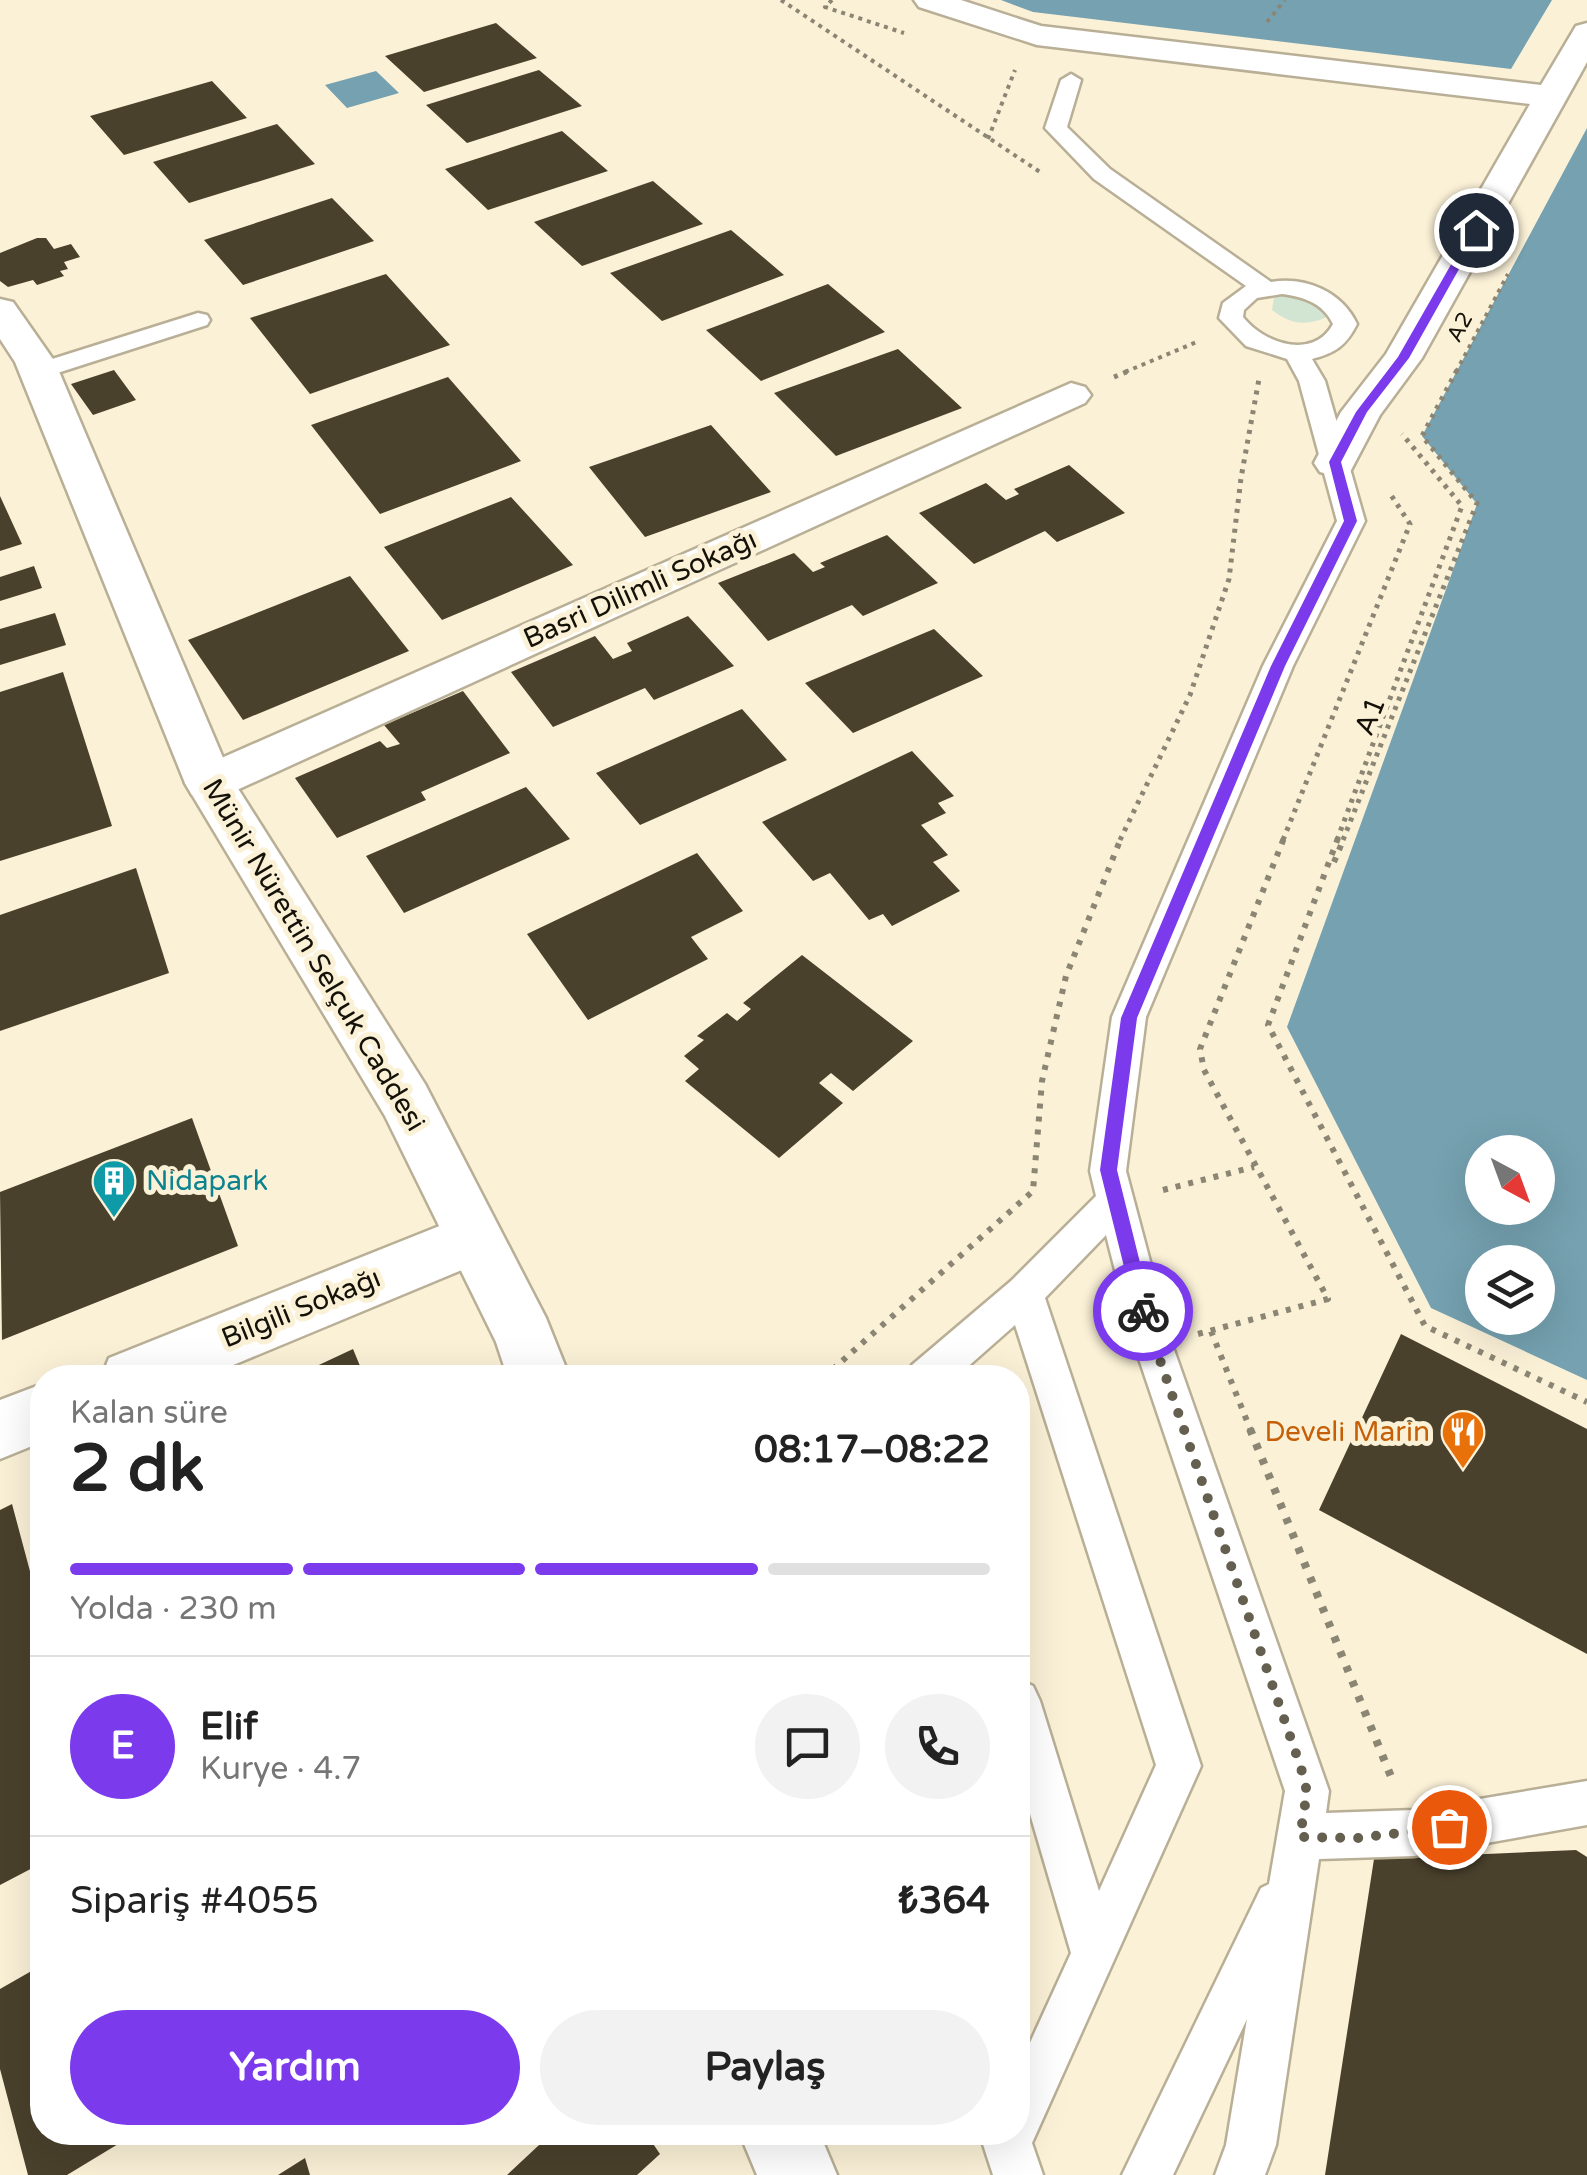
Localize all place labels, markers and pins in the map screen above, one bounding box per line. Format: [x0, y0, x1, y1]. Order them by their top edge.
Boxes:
pin [1434, 188, 1519, 273]
building icon: Nidapark [91, 1158, 137, 1219]
place label: Nidapark [146, 1164, 268, 1198]
restaurant icon: Develi Marin [1440, 1409, 1486, 1470]
place label: Develi Marin [1265, 1415, 1430, 1449]
pin [1407, 1785, 1492, 1870]

